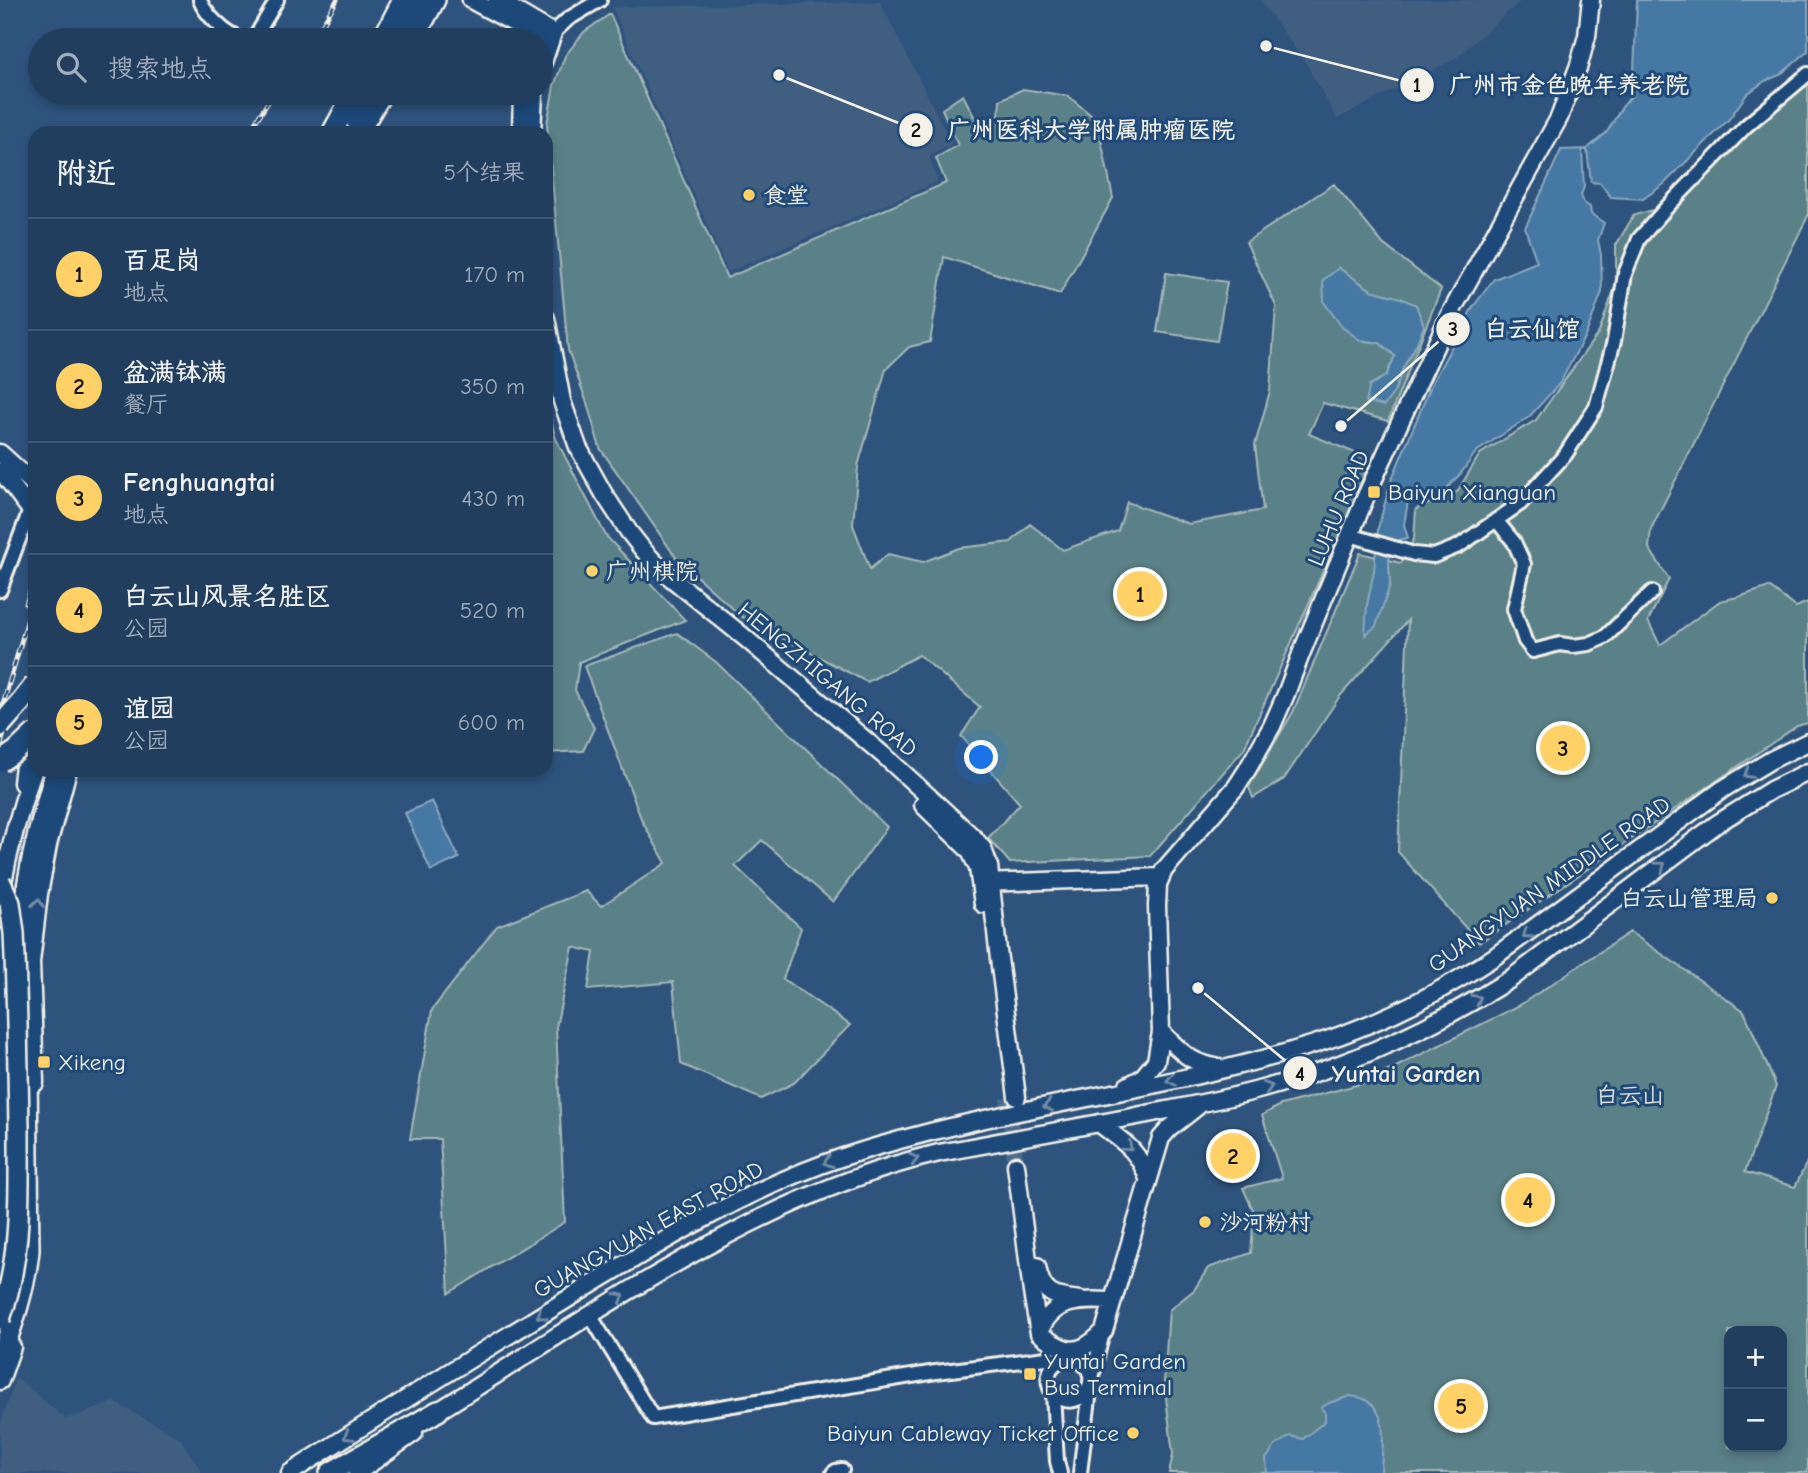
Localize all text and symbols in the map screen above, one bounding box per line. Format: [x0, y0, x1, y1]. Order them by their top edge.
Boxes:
search box [28, 28, 553, 105]
icon: search [52, 48, 90, 86]
text: 搜索地点 [108, 54, 212, 84]
callout: 广州市金色晚年养老院 [1400, 62, 1703, 107]
text: 广州市金色晚年养老院 [1449, 71, 1689, 99]
text: 1 [1413, 73, 1421, 97]
callout: 广州医科大学附属肿瘤医院 [898, 108, 1249, 153]
text: 广州医科大学附属肿瘤医院 [947, 116, 1235, 144]
text: 2 [911, 118, 921, 142]
text: 附近 [56, 156, 116, 191]
text: 5个结果 [444, 159, 525, 186]
place label: 食堂 [763, 182, 809, 209]
marker: 食堂 [741, 187, 757, 203]
text: 百足岗 [123, 246, 201, 276]
text: 1 [74, 261, 84, 288]
text: 170 m [464, 261, 525, 288]
text: 地点 [123, 279, 169, 306]
callout: 白云仙馆 [1435, 306, 1594, 351]
text: 白云仙馆 [1484, 315, 1580, 343]
text: 3 [1448, 317, 1458, 341]
text: 盆满钵满 [123, 358, 227, 388]
text: 2 [73, 373, 85, 400]
text: 350 m [460, 373, 525, 400]
text: 餐厅 [123, 391, 169, 418]
street label: LUHU ROAD [1302, 446, 1375, 570]
text: Fenghuangtai [123, 468, 275, 498]
place label: Baiyun Xianguan [1388, 479, 1556, 506]
marker: Baiyun Xianguan [1366, 484, 1382, 500]
text: 3 [73, 485, 85, 512]
text: 430 m [462, 485, 525, 512]
text: 地点 [123, 501, 169, 528]
place label: 广州棋院 [606, 558, 698, 585]
marker: 广州棋院 [584, 563, 600, 579]
pin: 1 [1117, 568, 1163, 620]
text: 白云山风景名胜区 [123, 582, 331, 612]
street label: HENGZHIGANG ROAD [732, 596, 923, 762]
text: 4 [74, 597, 84, 624]
text: 520 m [460, 597, 525, 624]
text: 公园 [123, 615, 169, 642]
text: 谊园 [123, 694, 175, 724]
text: 5 [73, 709, 85, 736]
text: 600 m [458, 709, 525, 736]
pin: 3 [1540, 722, 1586, 774]
text: 公园 [123, 727, 169, 754]
your location [964, 740, 998, 774]
one-way arrow [1742, 765, 1755, 778]
street label: GUANGYUAN MIDDLE ROAD [1423, 790, 1675, 978]
one-way arrow [1653, 862, 1666, 874]
place label: 白云山管理局 [1620, 885, 1758, 912]
marker: 白云山管理局 [1764, 890, 1780, 906]
one-way arrow [30, 897, 45, 908]
one-way arrow [1522, 926, 1535, 938]
one-way arrow [1469, 994, 1482, 1007]
place label: Xikeng [58, 1049, 126, 1076]
callout: Yuntai Garden [1282, 1051, 1494, 1096]
marker: Xikeng [36, 1054, 52, 1070]
text: Yuntai Garden [1332, 1060, 1480, 1088]
text: 4 [1295, 1062, 1305, 1086]
one-way arrow [1165, 1072, 1177, 1087]
one-way arrow [1261, 1081, 1273, 1096]
park label: 白云山 [1596, 1082, 1665, 1109]
one-way arrow [1042, 1098, 1054, 1113]
pin: 2 [1210, 1130, 1256, 1182]
one-way arrow [1120, 1139, 1133, 1151]
one-way arrow [908, 1153, 920, 1167]
one-way arrow [823, 1154, 835, 1168]
street label: GUANGYUAN EAST ROAD [529, 1155, 768, 1304]
pin: 4 [1505, 1174, 1551, 1226]
place label: 沙河粉村 [1219, 1209, 1311, 1236]
marker: 沙河粉村 [1197, 1214, 1213, 1230]
one-way arrow [613, 1292, 626, 1305]
one-way arrow [536, 1307, 549, 1320]
map controls [1724, 1326, 1787, 1452]
button: + [1724, 1326, 1787, 1389]
place label: Yuntai Garden Bus Terminal [1044, 1348, 1186, 1401]
marker: Yuntai Garden Bus Terminal [1022, 1366, 1038, 1382]
pin: 5 [1438, 1380, 1484, 1432]
button: − [1724, 1389, 1787, 1452]
place label: Baiyun Cableway Ticket Office [827, 1420, 1119, 1447]
marker: Baiyun Cableway Ticket Office [1125, 1425, 1141, 1441]
one-way arrow [343, 1427, 356, 1440]

